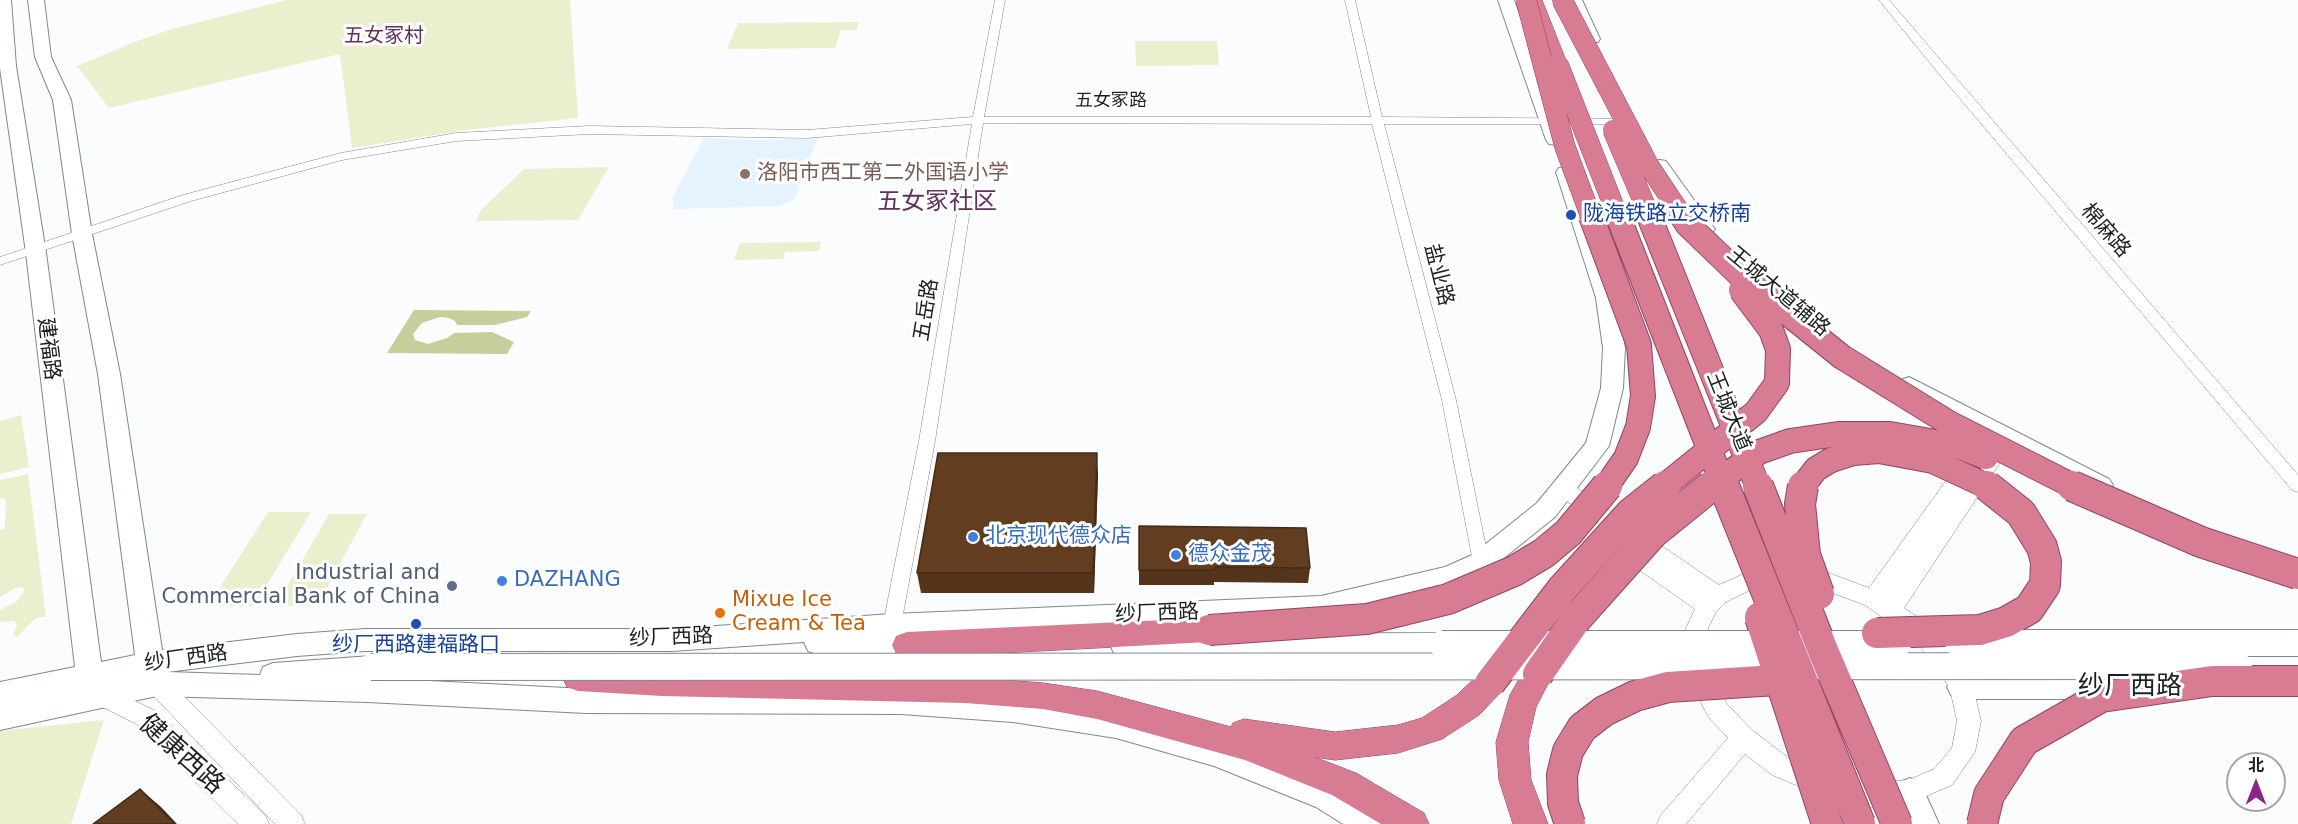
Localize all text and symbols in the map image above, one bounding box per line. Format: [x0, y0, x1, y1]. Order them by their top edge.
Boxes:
district label: 五女冢村 [344, 25, 424, 49]
street label: 五女冢路 [1075, 90, 1147, 112]
place label: 洛阳市西工第二外国语小学 [757, 161, 1009, 187]
marker: 洛阳市西工第二外国语小学 [738, 167, 752, 181]
district label: 五女冢社区 [877, 189, 997, 217]
street label: 棉麻路 [2075, 199, 2135, 263]
place label: 陇海铁路立交桥南 [1583, 202, 1751, 228]
marker: 陇海铁路立交桥南 [1564, 208, 1578, 222]
street label: 盐业路 [1418, 241, 1458, 309]
street label: 王城大道辅路 [1722, 242, 1834, 342]
street label: 五岳路 [910, 277, 944, 343]
street label: 建福路 [32, 316, 64, 382]
street label: 王城大道 [1701, 368, 1755, 456]
place label: 北京现代德众店 [985, 524, 1132, 550]
marker: 北京现代德众店 [966, 530, 980, 544]
place label: 德众金茂 [1188, 542, 1272, 568]
marker: 德众金茂 [1169, 548, 1183, 562]
place label: Industrial and Commercial Bank of China [161, 561, 440, 611]
place label: DAZHANG [514, 568, 621, 594]
marker: DAZHANG [495, 574, 509, 588]
marker: Industrial and Commercial Bank of China [445, 579, 459, 593]
place label: Mixue Ice Cream & Tea [732, 588, 866, 638]
street label: 纱厂西路 [1115, 600, 1199, 628]
marker: Mixue Ice Cream & Tea [713, 606, 727, 620]
marker: 纱厂西路建福路口 [409, 617, 423, 631]
street label: 纱厂西路 [629, 624, 713, 652]
place label: 纱厂西路建福路口 [332, 633, 500, 659]
street label: 纱厂西路 [143, 641, 229, 677]
street label: 纱厂西路 [2078, 671, 2182, 703]
street label: 健康西路 [132, 709, 230, 801]
north arrow [2226, 752, 2286, 812]
text: 北 [2248, 756, 2264, 775]

